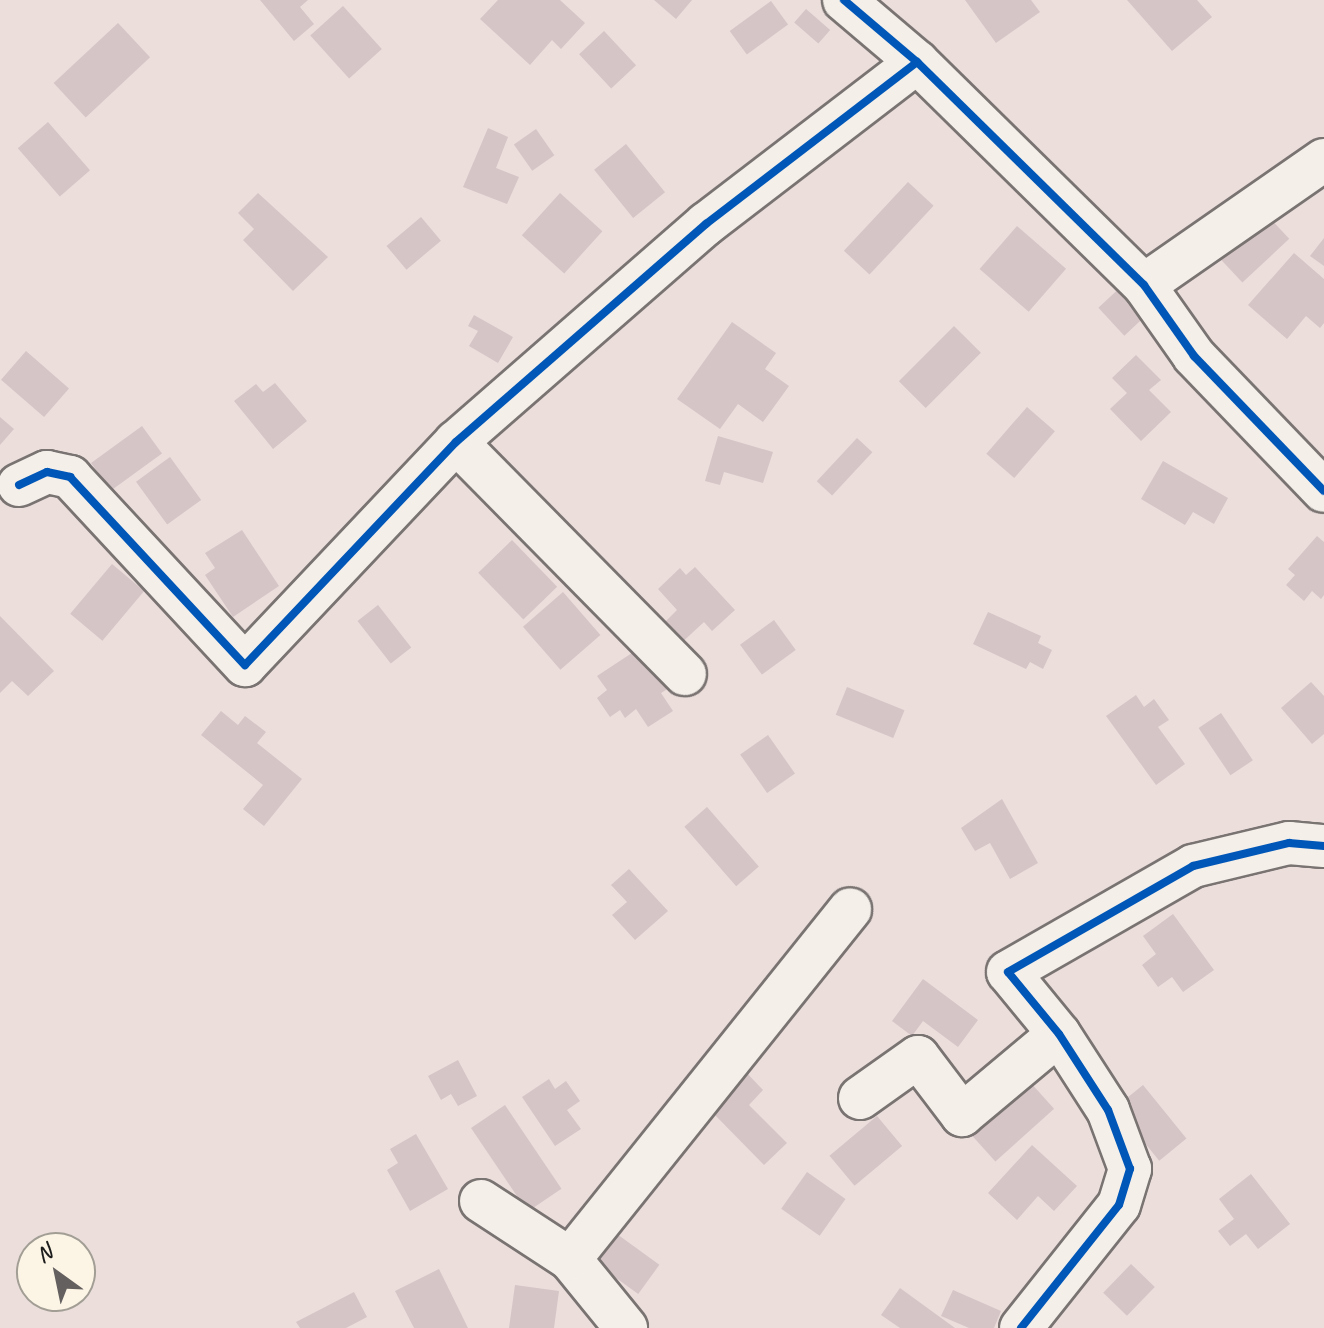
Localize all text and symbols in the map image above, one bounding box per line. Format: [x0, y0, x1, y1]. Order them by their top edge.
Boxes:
north arrow [16, 1232, 96, 1312]
text: N [31, 1238, 57, 1269]

